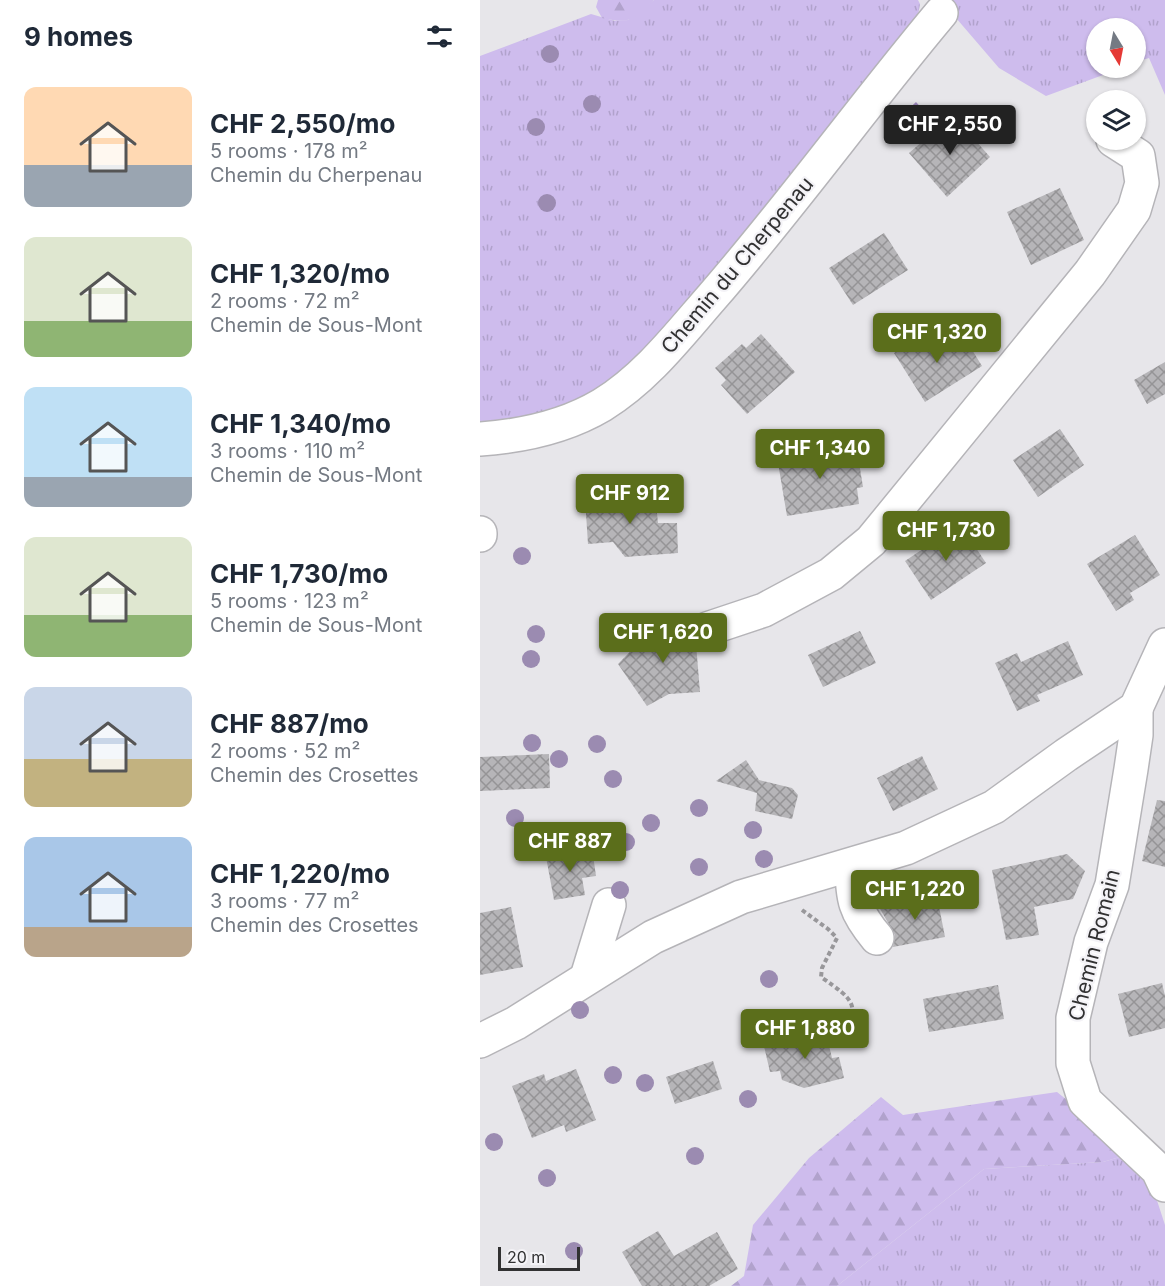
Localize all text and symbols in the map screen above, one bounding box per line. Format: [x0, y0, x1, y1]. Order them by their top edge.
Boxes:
north arrow [1086, 18, 1146, 78]
map controls [1086, 18, 1146, 150]
icon: filters [423, 20, 456, 53]
text: 9 homes [24, 21, 133, 52]
button: layers [1086, 90, 1146, 150]
pin: CHF 2,550 [881, 105, 1019, 156]
text: CHF 2,550/mo [210, 108, 396, 139]
icon: home [72, 111, 144, 183]
text: CHF 2,550 [898, 112, 1002, 136]
text: 5 rooms · 178 m² [210, 139, 368, 163]
text: Chemin du Cherpenau [210, 163, 422, 187]
street label: Chemin du Cherpenau [656, 172, 818, 358]
text: CHF 1,320/mo [210, 258, 390, 289]
icon: home [72, 261, 144, 333]
text: 2 rooms · 72 m² [210, 289, 360, 313]
text: Chemin de Sous-Mont [210, 313, 422, 337]
pin: CHF 1,320 [868, 313, 1006, 364]
text: CHF 1,320 [887, 320, 987, 344]
text: CHF 1,340/mo [210, 408, 391, 439]
icon: home [72, 411, 144, 483]
pin: CHF 1,340 [751, 429, 889, 480]
text: CHF 1,340 [770, 436, 870, 460]
text: 3 rooms · 110 m² [210, 439, 365, 463]
text: Chemin de Sous-Mont [210, 463, 422, 487]
pin: CHF 912 [575, 474, 685, 525]
text: CHF 912 [590, 481, 670, 505]
pin: CHF 1,730 [877, 511, 1015, 562]
text: CHF 1,730 [897, 518, 995, 542]
text: CHF 1,730/mo [210, 558, 388, 589]
icon: home [72, 561, 144, 633]
text: 5 rooms · 123 m² [210, 589, 369, 613]
text: Chemin de Sous-Mont [210, 613, 422, 637]
pin: CHF 1,620 [594, 613, 732, 664]
text: CHF 1,620 [613, 620, 713, 644]
text: CHF 887/mo [210, 708, 369, 739]
icon: home [72, 711, 144, 783]
text: 2 rooms · 52 m² [210, 739, 360, 763]
text: Chemin des Crosettes [210, 763, 419, 787]
pin: CHF 887 [515, 822, 625, 873]
text: CHF 887 [528, 829, 612, 853]
text: CHF 1,220/mo [210, 858, 390, 889]
icon: home [72, 861, 144, 933]
street label: Chemin Romain [1063, 867, 1125, 1023]
pin: CHF 1,220 [846, 870, 984, 921]
text: CHF 1,220 [865, 877, 965, 901]
text: 3 rooms · 77 m² [210, 889, 359, 913]
text: Chemin des Crosettes [210, 913, 419, 937]
pin: CHF 1,880 [736, 1009, 874, 1060]
text: CHF 1,880 [755, 1016, 855, 1040]
scale bar [498, 1244, 580, 1272]
text: 20 m [507, 1247, 545, 1267]

